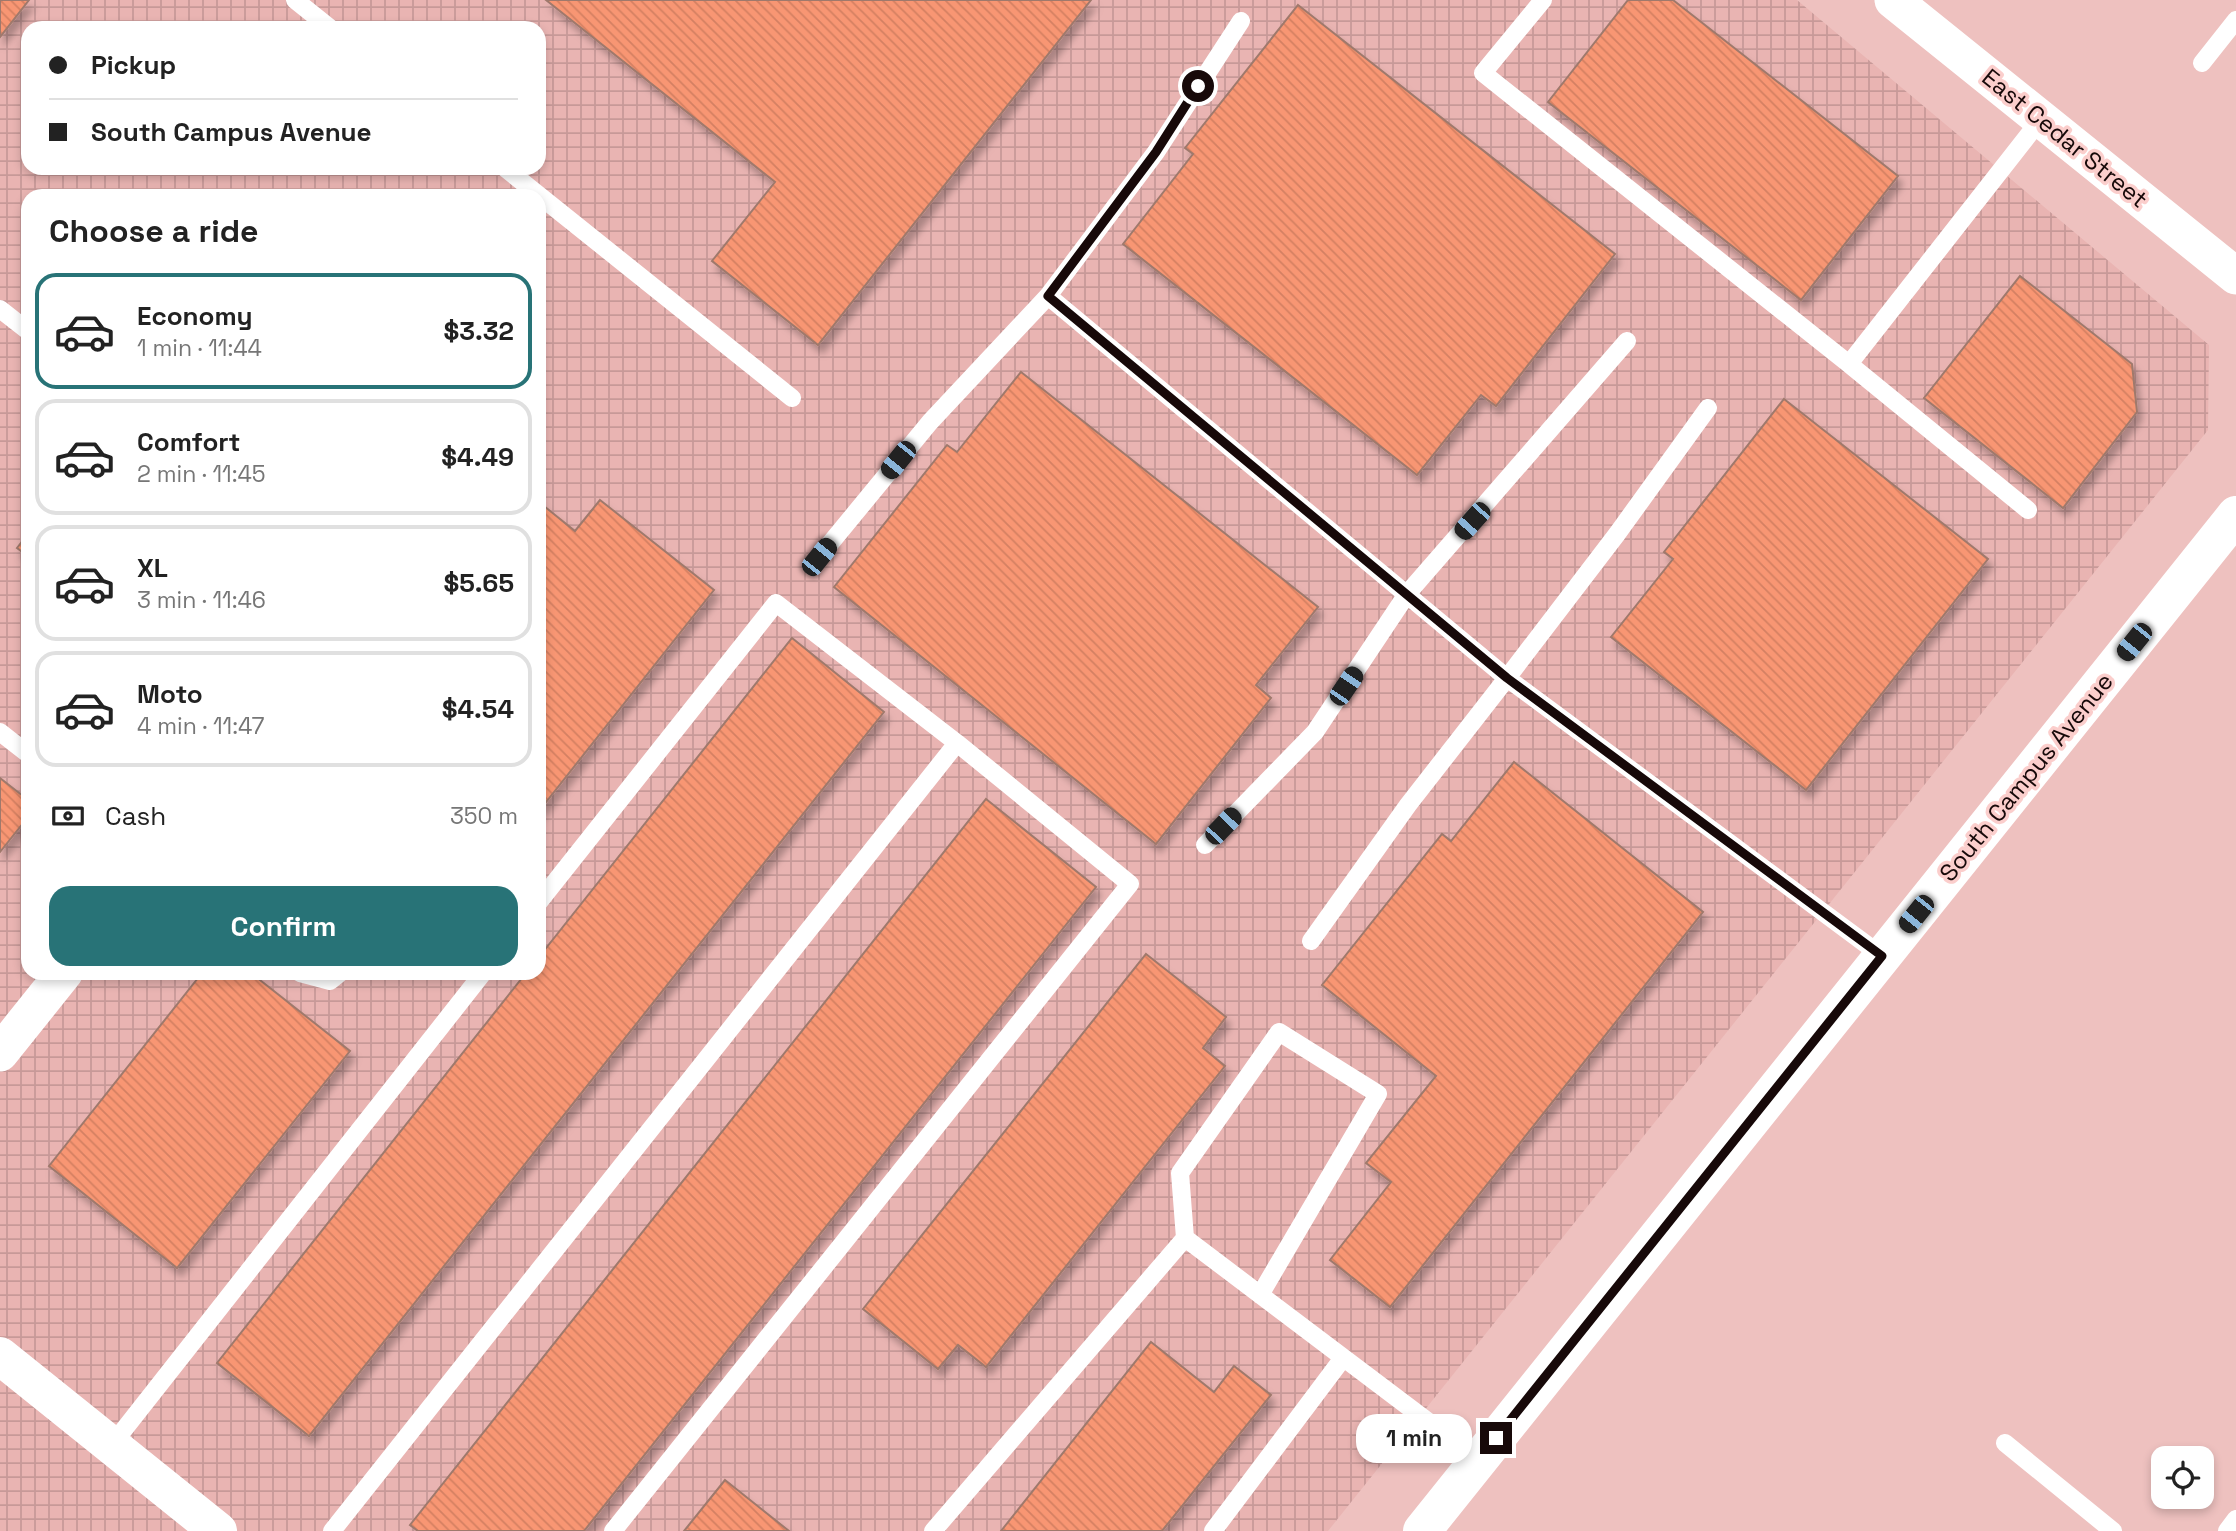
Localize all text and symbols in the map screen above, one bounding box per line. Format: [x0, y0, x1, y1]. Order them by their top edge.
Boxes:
text: Pickup [91, 48, 176, 82]
street label: East Cedar Street [1976, 62, 2154, 214]
route start [1182, 70, 1214, 102]
text: South Campus Avenue [91, 115, 372, 149]
text: Choose a ride [49, 211, 259, 251]
text: Economy [137, 299, 253, 333]
icon: car [53, 300, 116, 363]
text: $3.32 [443, 314, 514, 348]
text: 1 min · 11:44 [137, 333, 262, 363]
text: Comfort [137, 425, 240, 459]
icon: car [53, 426, 116, 489]
car [877, 437, 920, 483]
text: $4.49 [441, 440, 514, 474]
text: 2 min · 11:45 [137, 459, 266, 489]
car [1451, 498, 1494, 544]
car [798, 534, 841, 580]
text: XL [137, 551, 168, 585]
icon: car [53, 552, 116, 615]
text: $5.65 [443, 566, 514, 600]
text: 3 min · 11:46 [137, 585, 266, 615]
car [2113, 619, 2156, 665]
car [1326, 663, 1367, 709]
street label: South Campus Avenue [1932, 666, 2120, 888]
text: Moto [137, 677, 203, 711]
icon: car [53, 678, 116, 741]
text: $4.54 [442, 692, 514, 726]
text: 4 min · 11:47 [137, 711, 265, 741]
icon: cash [49, 797, 87, 835]
text: Cash [105, 799, 166, 833]
text: 350 m [450, 801, 518, 831]
car [1201, 804, 1246, 848]
button: Confirm [49, 886, 518, 966]
car [1895, 891, 1938, 937]
callout: 1 min [1356, 1414, 1472, 1462]
route end [1480, 1422, 1512, 1454]
text: 1 min [1386, 1423, 1442, 1453]
map controls [2151, 1446, 2214, 1509]
button: locate [2151, 1446, 2214, 1509]

